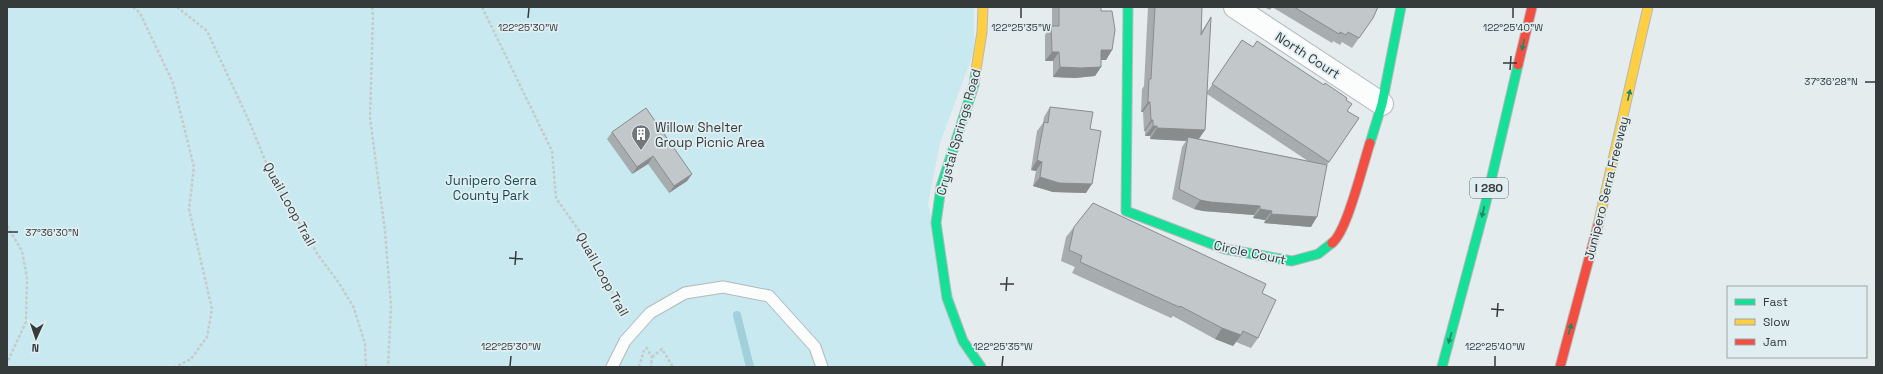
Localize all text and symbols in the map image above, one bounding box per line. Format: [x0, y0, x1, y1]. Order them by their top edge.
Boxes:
text: 122°25'30"W [498, 21, 558, 34]
text: 122°25'35"W [991, 21, 1051, 34]
text: 122°25'40"W [1483, 21, 1543, 34]
street label: North Court [1272, 28, 1343, 83]
one-way arrow [1520, 39, 1526, 51]
street label: Crystal Springs Road [932, 67, 985, 197]
text: 37°36'28"N [1804, 75, 1858, 88]
one-way arrow [1626, 88, 1632, 101]
street label: Junipero Serra Freeway [1580, 115, 1633, 262]
place label: Willow Shelter Group Picnic Area [655, 119, 765, 151]
building icon: Willow Shelter Group Picnic Area [630, 123, 652, 151]
street label: Quail Loop Trail [259, 159, 320, 249]
park label: Junipero Serra County Park [445, 172, 537, 204]
road number: I 280 [1470, 178, 1508, 198]
one-way arrow [1480, 206, 1486, 219]
text: 37°36'30"N [25, 226, 79, 239]
street label: Quail Loop Trail [572, 229, 633, 319]
street label: Circle Court [1212, 237, 1288, 268]
legend [1727, 286, 1867, 358]
text: Fast [1763, 294, 1788, 310]
text: Slow [1763, 314, 1790, 330]
north arrow [16, 318, 56, 358]
one-way arrow [1568, 323, 1574, 336]
one-way arrow [1447, 332, 1453, 344]
text: Jam [1763, 334, 1787, 350]
text: 122°25'30"W [481, 340, 541, 353]
text: 122°25'35"W [973, 340, 1033, 353]
text: 122°25'40"W [1465, 340, 1525, 353]
text: N [31, 341, 40, 355]

